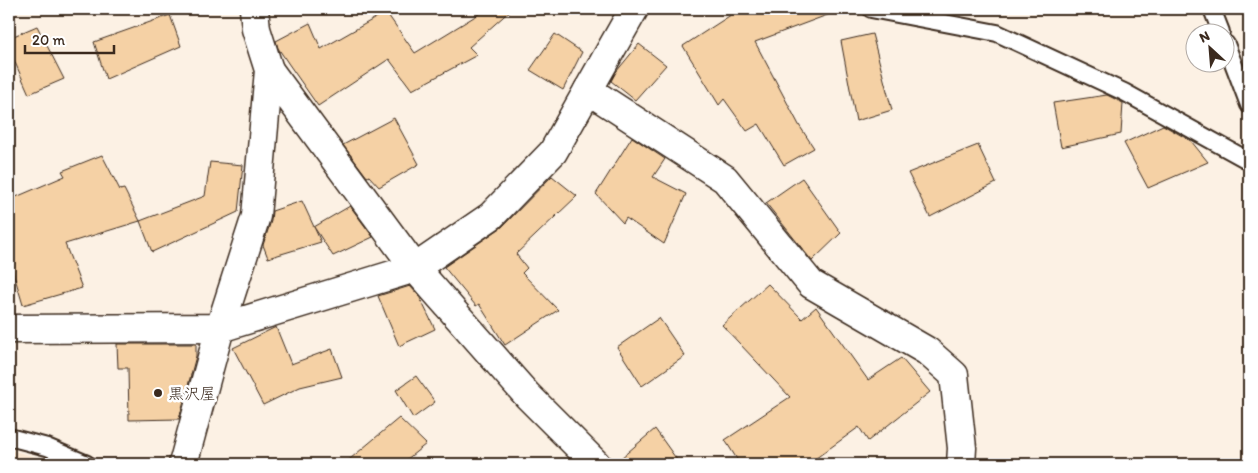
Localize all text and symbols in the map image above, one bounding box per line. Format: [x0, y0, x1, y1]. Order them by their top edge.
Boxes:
scale bar [25, 22, 114, 54]
north arrow [1186, 22, 1236, 72]
text: N [1197, 27, 1212, 46]
text: 20 m [32, 31, 66, 49]
place label: 黒沢屋 [168, 384, 216, 403]
marker: 黒沢屋 [152, 387, 164, 399]

